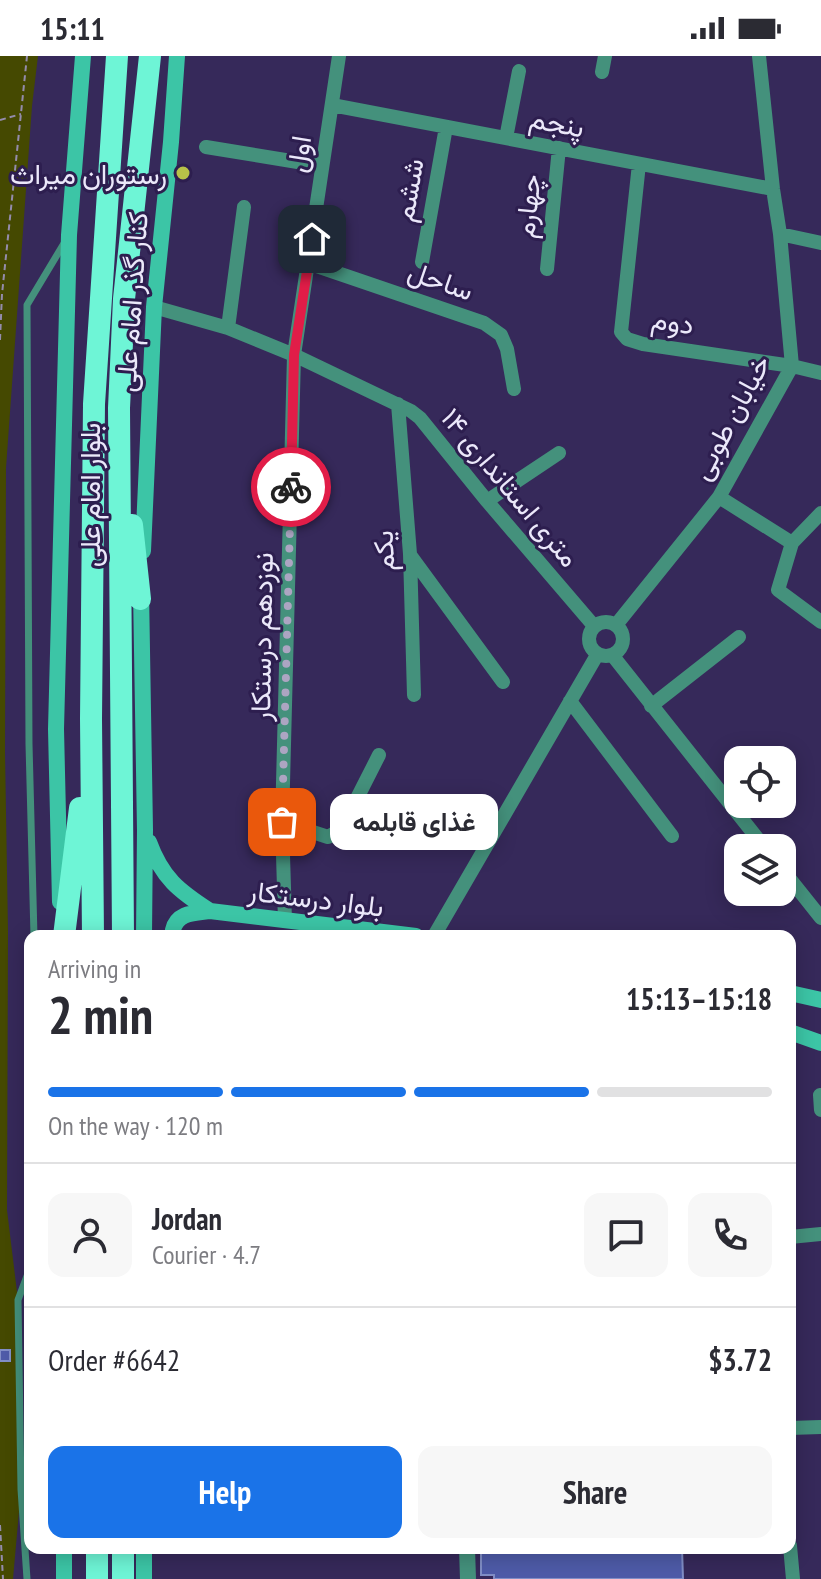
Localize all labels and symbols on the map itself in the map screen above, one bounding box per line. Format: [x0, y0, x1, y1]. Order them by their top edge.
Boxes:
street label: پنجم [526, 99, 588, 146]
street label: اول [277, 133, 319, 175]
place label: رستوران میراث [10, 155, 167, 192]
street label: ششم [384, 156, 433, 225]
marker: رستوران میراث [174, 164, 192, 182]
street label: چهارم [505, 172, 550, 240]
pin [278, 205, 346, 273]
street label: کنار گذر امام علی [106, 211, 157, 393]
street label: ساحل [403, 252, 479, 308]
street label: دوم [649, 299, 697, 344]
street label: خیابان طوبی [682, 348, 778, 486]
street label: ۱۴ متری استانداری [434, 400, 588, 574]
street label: بلوار امام علی [71, 423, 109, 567]
courier [251, 447, 331, 527]
street label: یکم [363, 530, 404, 572]
street label: نوزدهم درستکار [241, 552, 282, 723]
pin [248, 788, 316, 856]
callout: غذای قابلمه [330, 794, 498, 850]
street label: بلوار درستکار [245, 871, 386, 925]

